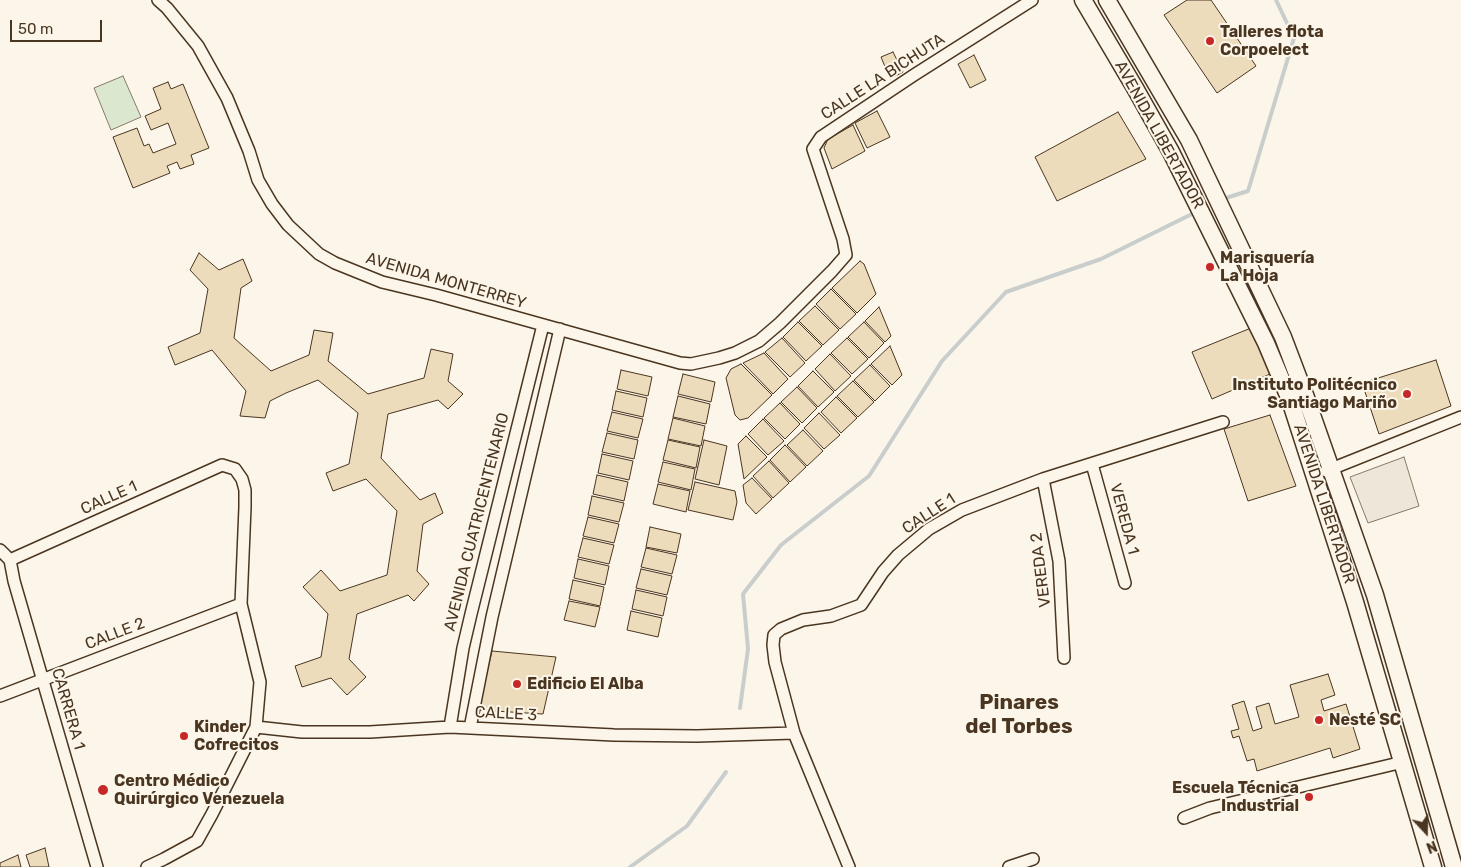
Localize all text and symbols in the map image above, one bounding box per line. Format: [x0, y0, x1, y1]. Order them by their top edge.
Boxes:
scale bar [12, 10, 105, 42]
text: 50 m [18, 20, 53, 38]
place label: Talleres flota Corpoelect [1220, 22, 1324, 60]
street label: CALLE LA BICHUTA [818, 30, 948, 124]
marker: Talleres flota Corpoelect [1204, 35, 1216, 47]
street label: AVENIDA LIBERTADOR [1110, 58, 1208, 212]
place label: Marisquería La Hoja [1220, 248, 1315, 286]
street label: AVENIDA MONTERREY [364, 249, 528, 313]
marker: Marisquería La Hoja [1204, 261, 1216, 273]
place label: Instituto Politécnico Santiago Mariño [1232, 375, 1397, 413]
marker: Instituto Politécnico Santiago Mariño [1401, 388, 1413, 400]
street label: AVENIDA CUATRICENTENARIO [441, 411, 513, 633]
street label: AVENIDA LIBERTADOR [1289, 422, 1359, 586]
street label: CALLE 1 [78, 477, 140, 519]
street label: VEREDA 1 [1105, 481, 1143, 557]
street label: CALLE 1 [899, 490, 959, 538]
street label: VEREDA 2 [1027, 532, 1055, 608]
street label: CALLE 2 [82, 614, 148, 654]
street label: CARRERA 1 [47, 666, 89, 752]
place label: Edificio El Alba [527, 674, 644, 694]
marker: Edificio El Alba [511, 678, 523, 690]
district label: Pinares del Torbes [965, 690, 1073, 740]
street label: CALLE 3 [474, 703, 538, 725]
place label: Nesté SC [1329, 710, 1401, 730]
marker: Nesté SC [1313, 714, 1325, 726]
place label: Kinder Cofrecitos [194, 717, 279, 755]
marker: Kinder Cofrecitos [178, 730, 190, 742]
place label: Centro Médico Quirúrgico Venezuela [114, 771, 284, 809]
place label: Escuela Técnica Industrial [1172, 778, 1299, 816]
marker: Centro Médico Quirúrgico Venezuela [96, 783, 110, 797]
marker: Escuela Técnica Industrial [1303, 791, 1315, 803]
north arrow [1401, 807, 1451, 857]
text: N [1424, 837, 1439, 856]

